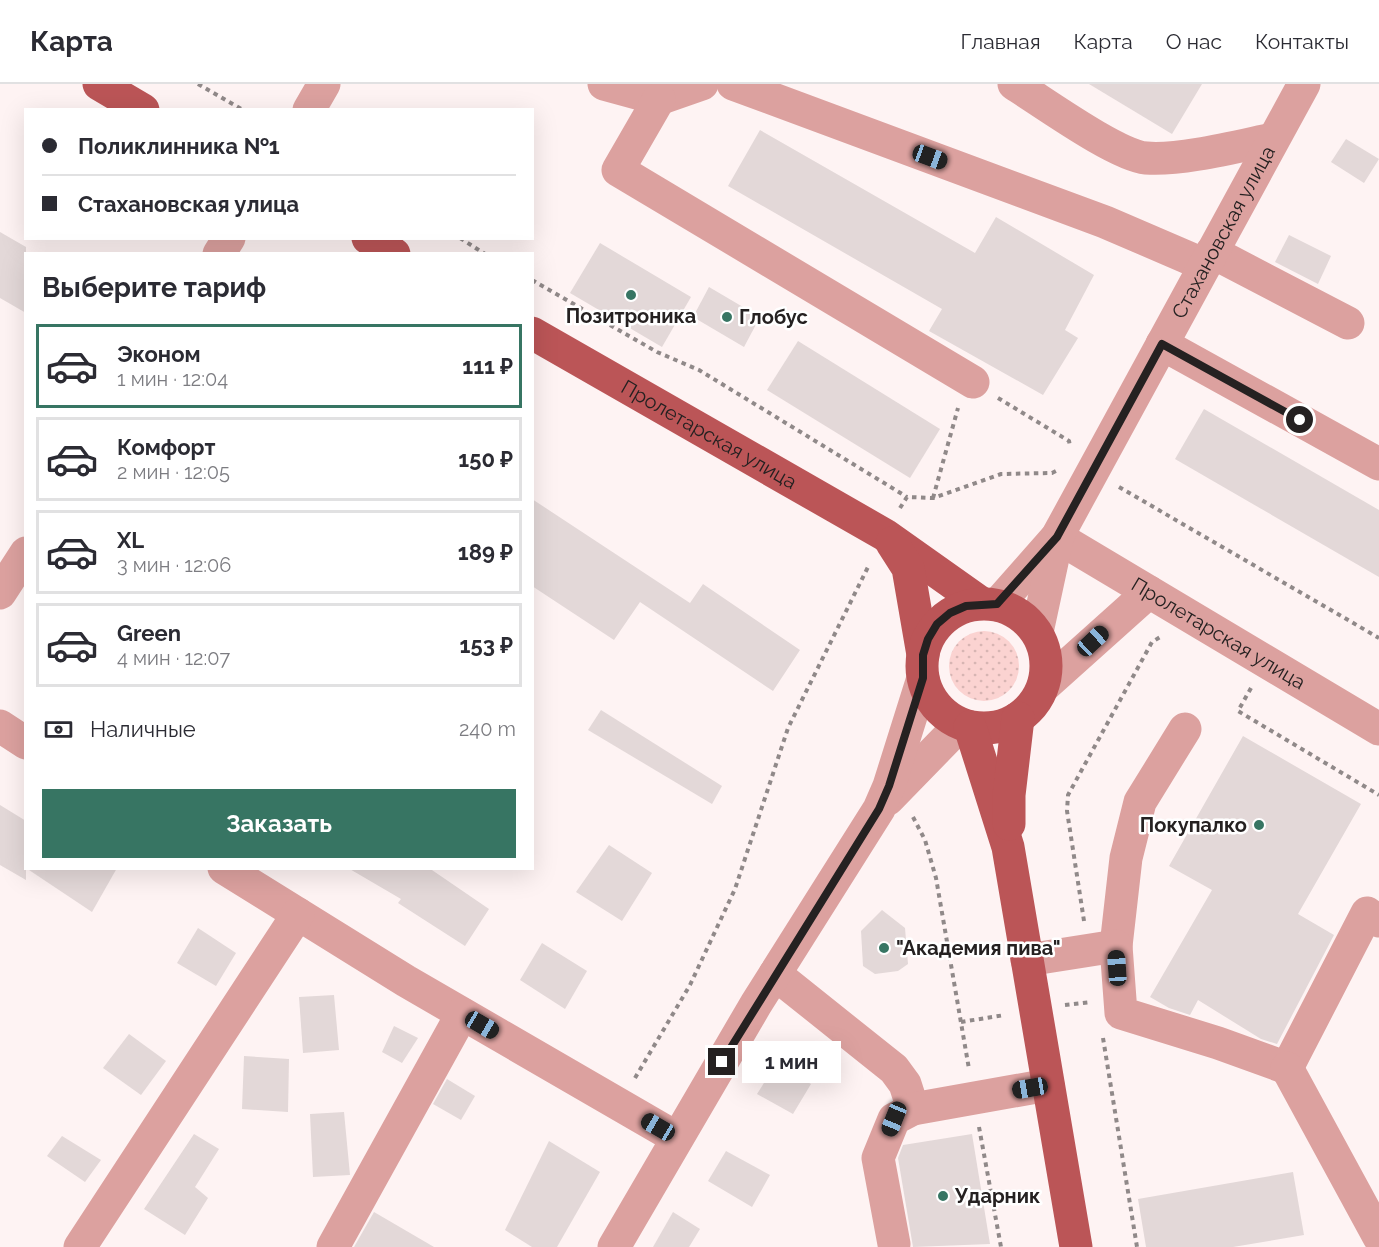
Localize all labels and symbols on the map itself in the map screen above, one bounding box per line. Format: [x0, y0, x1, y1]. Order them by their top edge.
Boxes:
car [910, 142, 950, 172]
street label: Стахановская улица [1167, 142, 1280, 323]
marker: Позитроника [624, 288, 638, 302]
place label: Позитроника [566, 304, 696, 328]
place label: Глобус [739, 305, 808, 329]
marker: Глобус [720, 310, 734, 324]
street label: Пролетарская улица [617, 375, 801, 494]
route start [1286, 406, 1313, 433]
street label: Пролетарская улица [1127, 572, 1310, 694]
car [1074, 622, 1112, 660]
place label: Покупалко [1140, 813, 1247, 837]
marker: Покупалко [1252, 818, 1266, 832]
place label: "Академия пива" [896, 936, 1061, 960]
marker: "Академия пива" [877, 941, 891, 955]
car [1107, 949, 1127, 987]
car [462, 1008, 502, 1042]
callout: 1 мин [743, 1041, 842, 1083]
route end [708, 1048, 735, 1075]
car [1011, 1076, 1049, 1100]
car [879, 1099, 909, 1139]
car [638, 1110, 678, 1144]
place label: Ударник [954, 1184, 1040, 1208]
marker: Ударник [936, 1189, 950, 1203]

